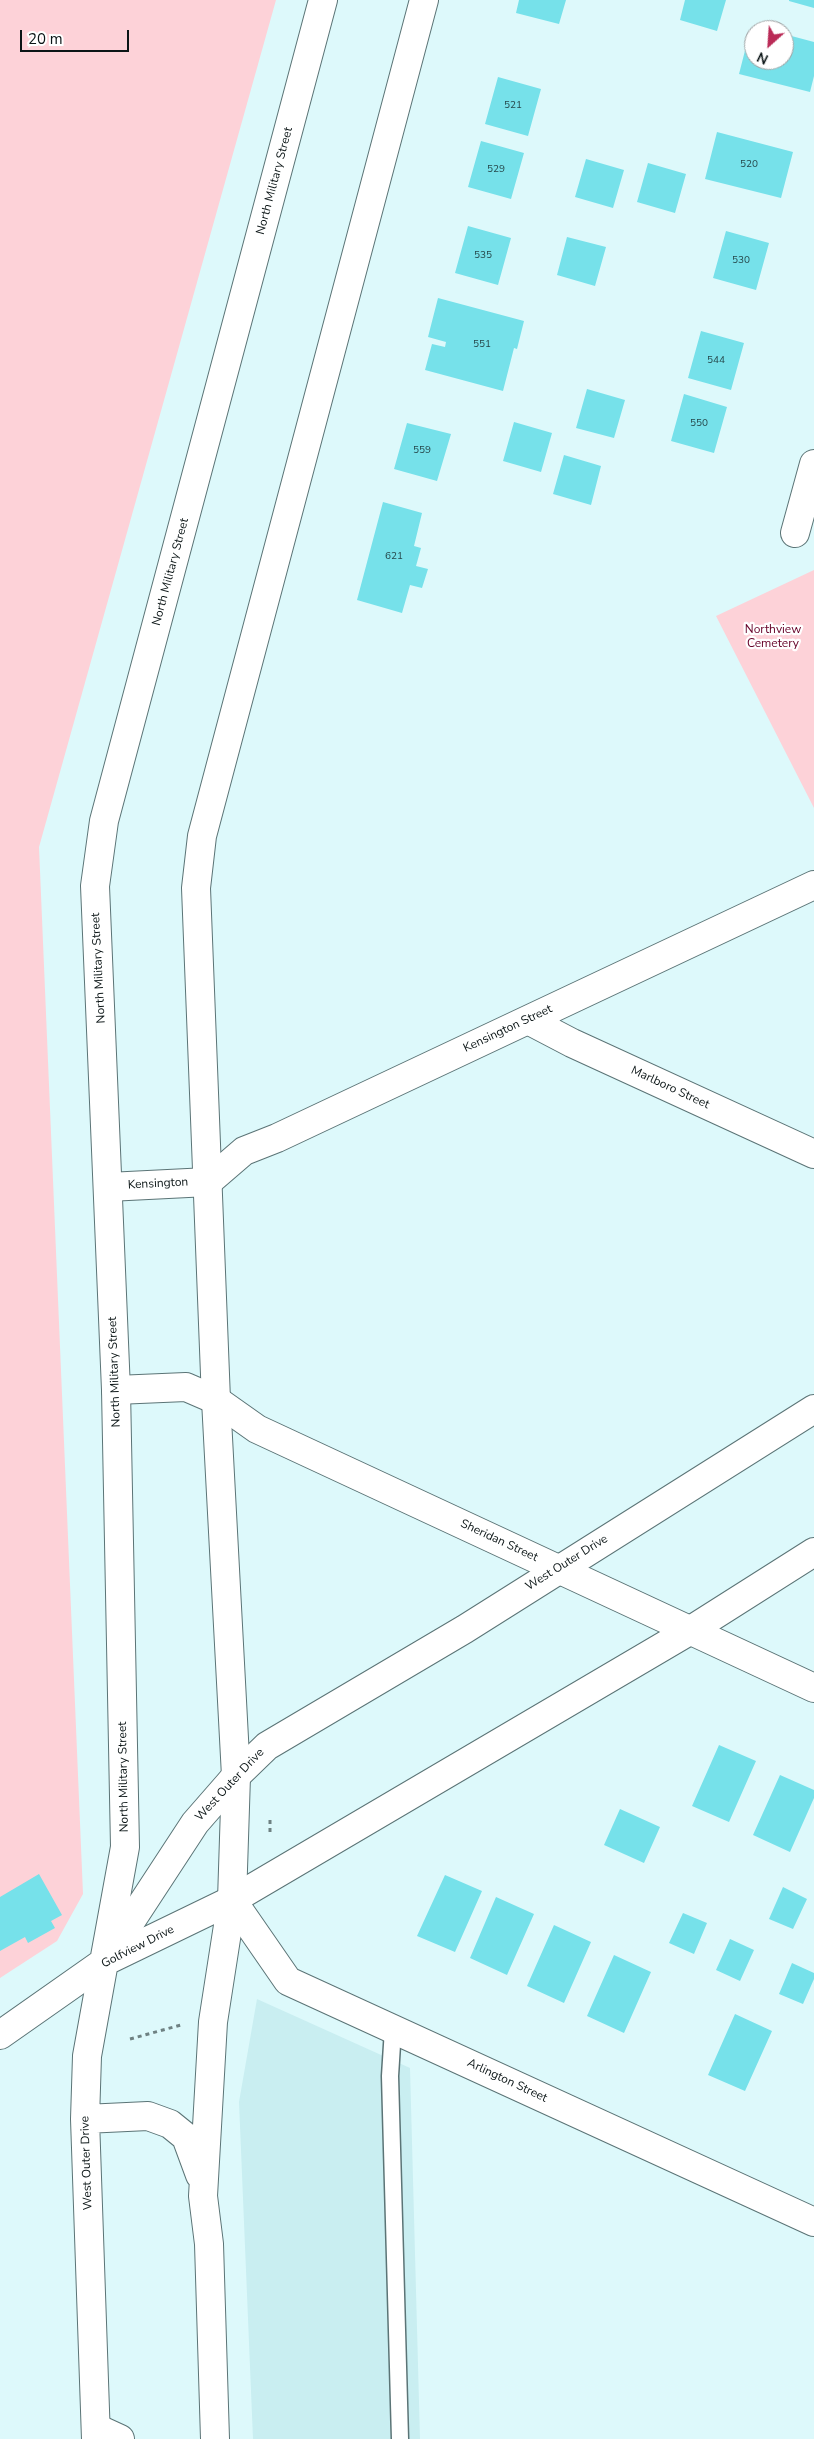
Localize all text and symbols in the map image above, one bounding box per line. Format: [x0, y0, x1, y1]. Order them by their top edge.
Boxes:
scale bar [22, 20, 131, 52]
north arrow [744, 20, 794, 70]
text: 20 m [28, 29, 63, 49]
text: N [754, 47, 772, 69]
house number: 521 [504, 100, 522, 112]
street label: North Military Street [254, 126, 296, 236]
house number: 520 [740, 159, 758, 171]
house number: 529 [487, 164, 505, 176]
house number: 535 [474, 250, 492, 262]
house number: 530 [732, 255, 750, 267]
house number: 551 [473, 339, 491, 351]
house number: 544 [707, 355, 725, 367]
house number: 550 [690, 418, 708, 430]
house number: 559 [413, 445, 431, 457]
street label: North Military Street [150, 517, 192, 627]
house number: 621 [385, 551, 403, 563]
park label: Northview Cemetery [745, 623, 801, 651]
street label: North Military Street [89, 912, 109, 1024]
street label: Kensington Street [461, 1002, 555, 1056]
street label: Marlboro Street [629, 1064, 711, 1112]
street label: Kensington [127, 1175, 189, 1193]
street label: North Military Street [106, 1316, 124, 1428]
street label: Sheridan Street [458, 1517, 540, 1565]
street label: West Outer Drive [523, 1532, 611, 1594]
street label: North Military Street [116, 1721, 132, 1833]
street label: West Outer Drive [193, 1746, 267, 1824]
street label: Golfview Drive [99, 1923, 177, 1971]
street label: Arlington Street [465, 2056, 549, 2106]
street label: West Outer Drive [78, 2116, 96, 2210]

